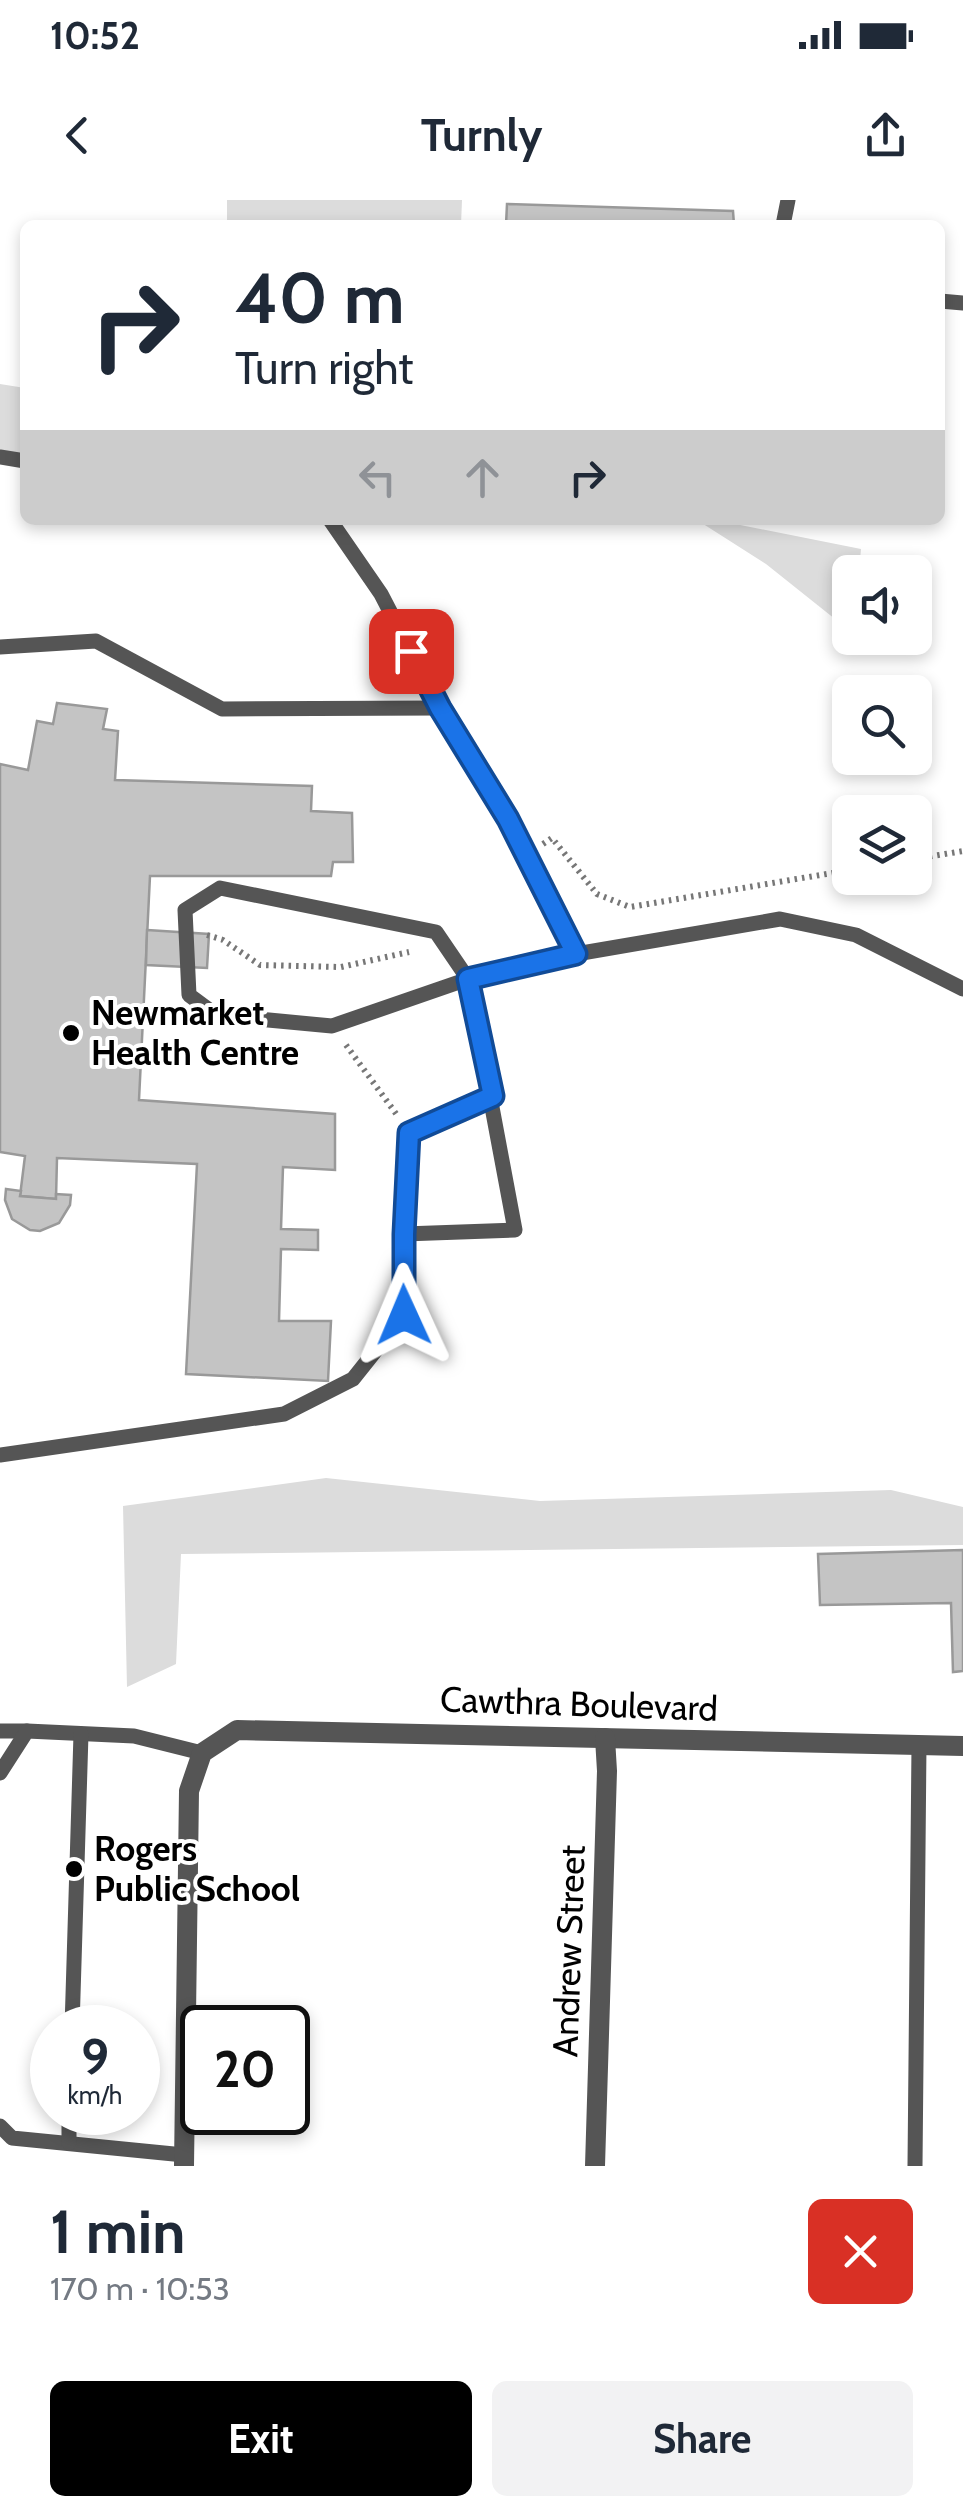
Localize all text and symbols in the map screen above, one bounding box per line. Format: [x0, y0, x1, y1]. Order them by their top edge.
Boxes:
text: 10:52 [50, 12, 140, 59]
icon: back [50, 108, 105, 163]
text: Turnly [421, 108, 542, 162]
icon: share [858, 108, 913, 163]
text: 40 m [235, 255, 404, 341]
icon: right [70, 260, 200, 390]
text: Turn right [235, 341, 414, 395]
icon: left [350, 450, 405, 505]
icon: ahead [455, 450, 510, 505]
icon: right [560, 450, 615, 505]
map controls [832, 555, 932, 895]
button: sound [832, 555, 932, 655]
pin [369, 609, 454, 694]
icon: arrive [384, 624, 439, 679]
button: search [832, 675, 932, 775]
button: layers [832, 795, 932, 895]
place label: Newmarket Health Centre [91, 991, 299, 1074]
marker: Newmarket Health Centre [60, 1022, 82, 1044]
position arrow [352, 1263, 456, 1367]
street label: Cawthra Boulevard [439, 1677, 719, 1730]
place label: Rogers Public School [94, 1827, 300, 1910]
street label: Andrew Street [543, 1844, 594, 2058]
marker: Rogers Public School [63, 1858, 85, 1880]
speed limit sign: 20 [180, 2005, 310, 2135]
text: 9 [81, 2027, 109, 2088]
text: km/h [68, 2080, 122, 2110]
text: 1 min [50, 2195, 185, 2268]
button: close [808, 2199, 913, 2304]
text: 170 m · 10:53 [50, 2269, 230, 2308]
button: Exit [50, 2381, 472, 2496]
button: Share [492, 2381, 913, 2496]

